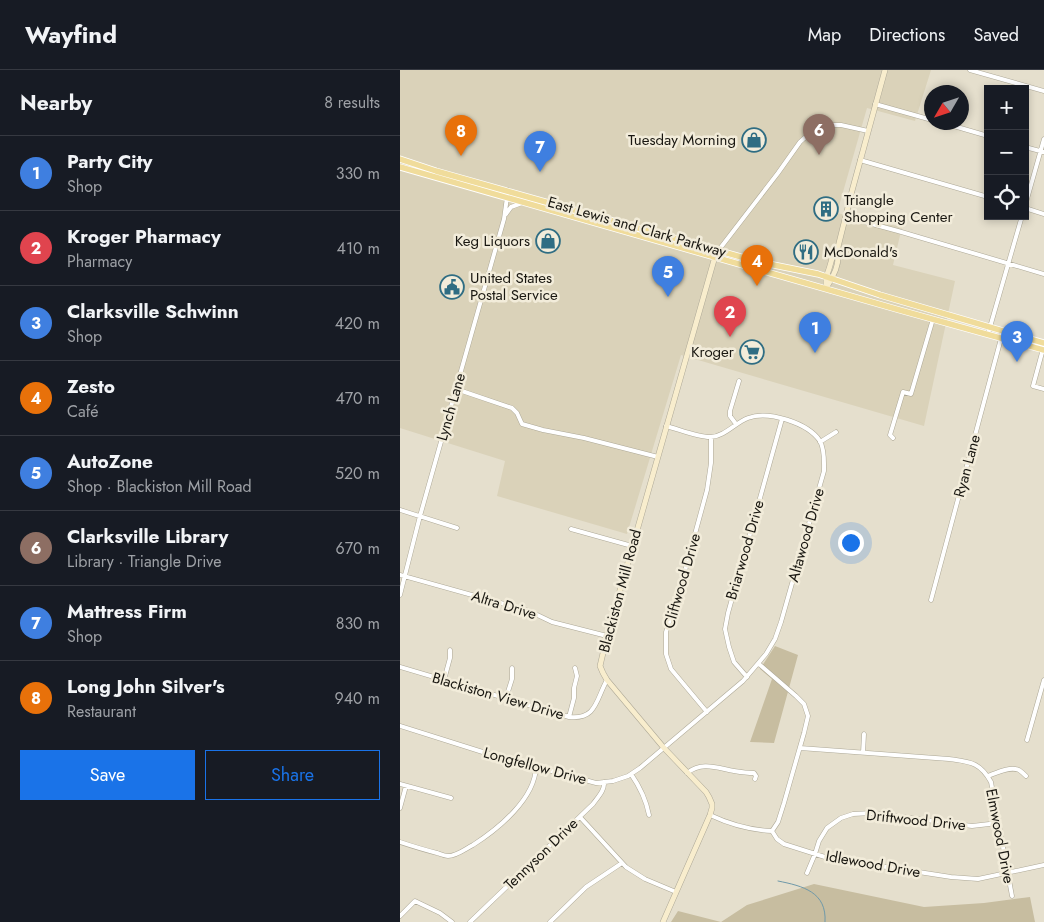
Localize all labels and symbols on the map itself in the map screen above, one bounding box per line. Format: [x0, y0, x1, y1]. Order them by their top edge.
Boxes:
north arrow [924, 85, 969, 130]
pin: 6 [803, 114, 835, 155]
pin: 8 [445, 115, 477, 156]
shop icon: Tuesday Morning [741, 127, 767, 153]
place label: Tuesday Morning [628, 129, 736, 151]
pin: 7 [524, 131, 556, 172]
place label: Triangle Shopping Center [844, 189, 953, 228]
street label: East Lewis and Clark Parkway [545, 191, 729, 263]
building icon: Triangle Shopping Center [813, 196, 839, 222]
shop icon: Keg Liquors [535, 228, 561, 254]
place label: Keg Liquors [455, 230, 530, 252]
restaurant icon: McDonald's [793, 239, 819, 265]
place label: McDonald's [824, 241, 898, 263]
pin: 4 [741, 245, 773, 286]
pin: 5 [652, 256, 684, 297]
place label: United States Postal Service [470, 267, 558, 306]
public building icon: United States Postal Service [439, 274, 465, 300]
pin: 2 [714, 296, 746, 337]
pin: 1 [799, 312, 831, 353]
pin: 3 [1001, 321, 1033, 362]
supermarket icon: Kroger [739, 339, 765, 365]
place label: Kroger [691, 341, 735, 363]
street label: Lynch Lane [431, 370, 471, 443]
street label: Ryan Lane [948, 432, 986, 500]
street label: Altawood Drive [782, 485, 830, 585]
street label: Briarwood Drive [720, 497, 770, 603]
street label: Blackiston Mill Road [593, 527, 647, 655]
street label: Cliftwood Drive [658, 530, 706, 631]
your location [838, 530, 864, 556]
street label: Altra Drive [469, 585, 540, 625]
street label: Blackiston View Drive [429, 667, 567, 725]
street label: Longfellow Drive [481, 742, 589, 790]
street label: Elmwood Drive [980, 787, 1020, 886]
street label: Driftwood Drive [865, 804, 967, 836]
street label: Tennyson Drive [499, 813, 583, 895]
street label: Idlewood Drive [824, 845, 922, 883]

